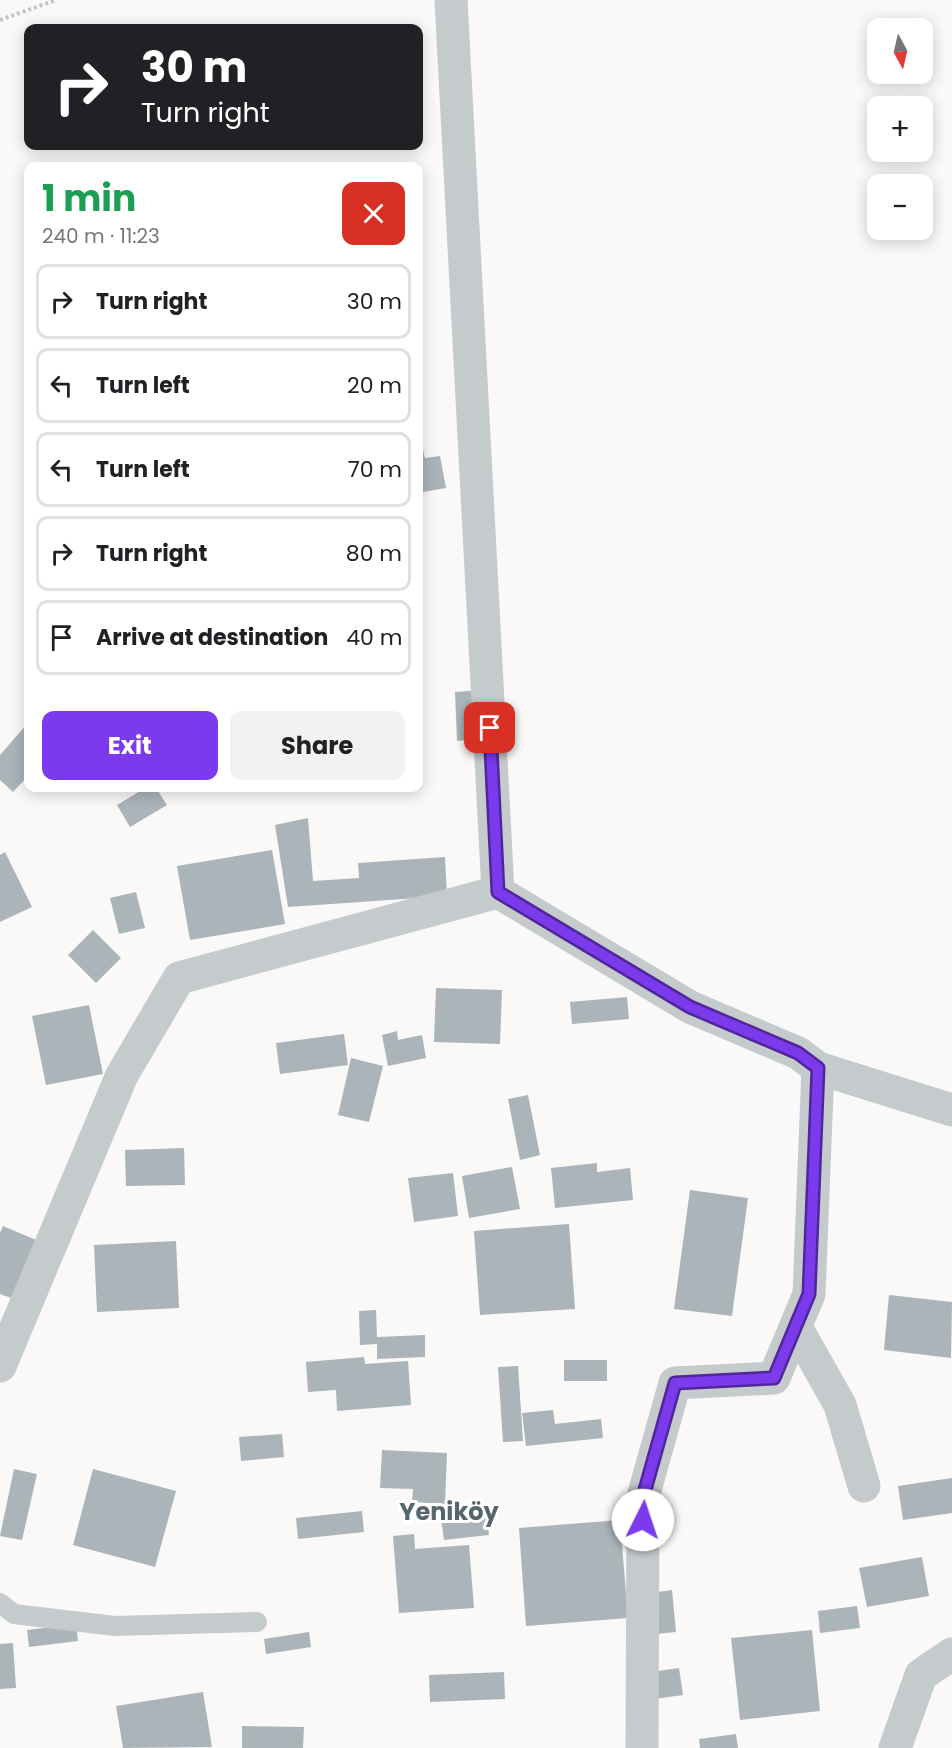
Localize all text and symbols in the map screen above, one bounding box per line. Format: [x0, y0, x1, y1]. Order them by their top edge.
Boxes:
north arrow [867, 18, 933, 84]
map controls [867, 18, 933, 240]
text: 30 m [141, 38, 247, 97]
icon: right [42, 48, 120, 126]
text: Turn right [141, 94, 270, 131]
button: + [867, 96, 933, 162]
text: 1 min [42, 173, 136, 224]
button: − [867, 174, 933, 240]
button: close [342, 182, 405, 245]
text: 240 m · 11:23 [42, 222, 160, 250]
icon: right [45, 285, 78, 318]
text: Turn right [96, 286, 207, 317]
text: 30 m [347, 286, 402, 317]
icon: left [45, 369, 78, 402]
text: Turn left [96, 370, 190, 401]
text: 20 m [347, 370, 402, 401]
icon: left [45, 453, 78, 486]
text: Turn left [96, 454, 190, 485]
text: 70 m [348, 454, 402, 485]
icon: right [45, 537, 78, 570]
text: Turn right [96, 538, 207, 569]
text: 80 m [346, 538, 402, 569]
icon: arrive [45, 621, 78, 654]
text: Arrive at destination [96, 622, 328, 653]
text: 40 m [346, 622, 402, 653]
pin [464, 702, 515, 753]
button: Exit [42, 711, 218, 780]
button: Share [230, 711, 405, 780]
icon: arrive [473, 711, 506, 744]
position arrow [611, 1488, 675, 1552]
district label: Yeniköy [399, 1495, 500, 1528]

